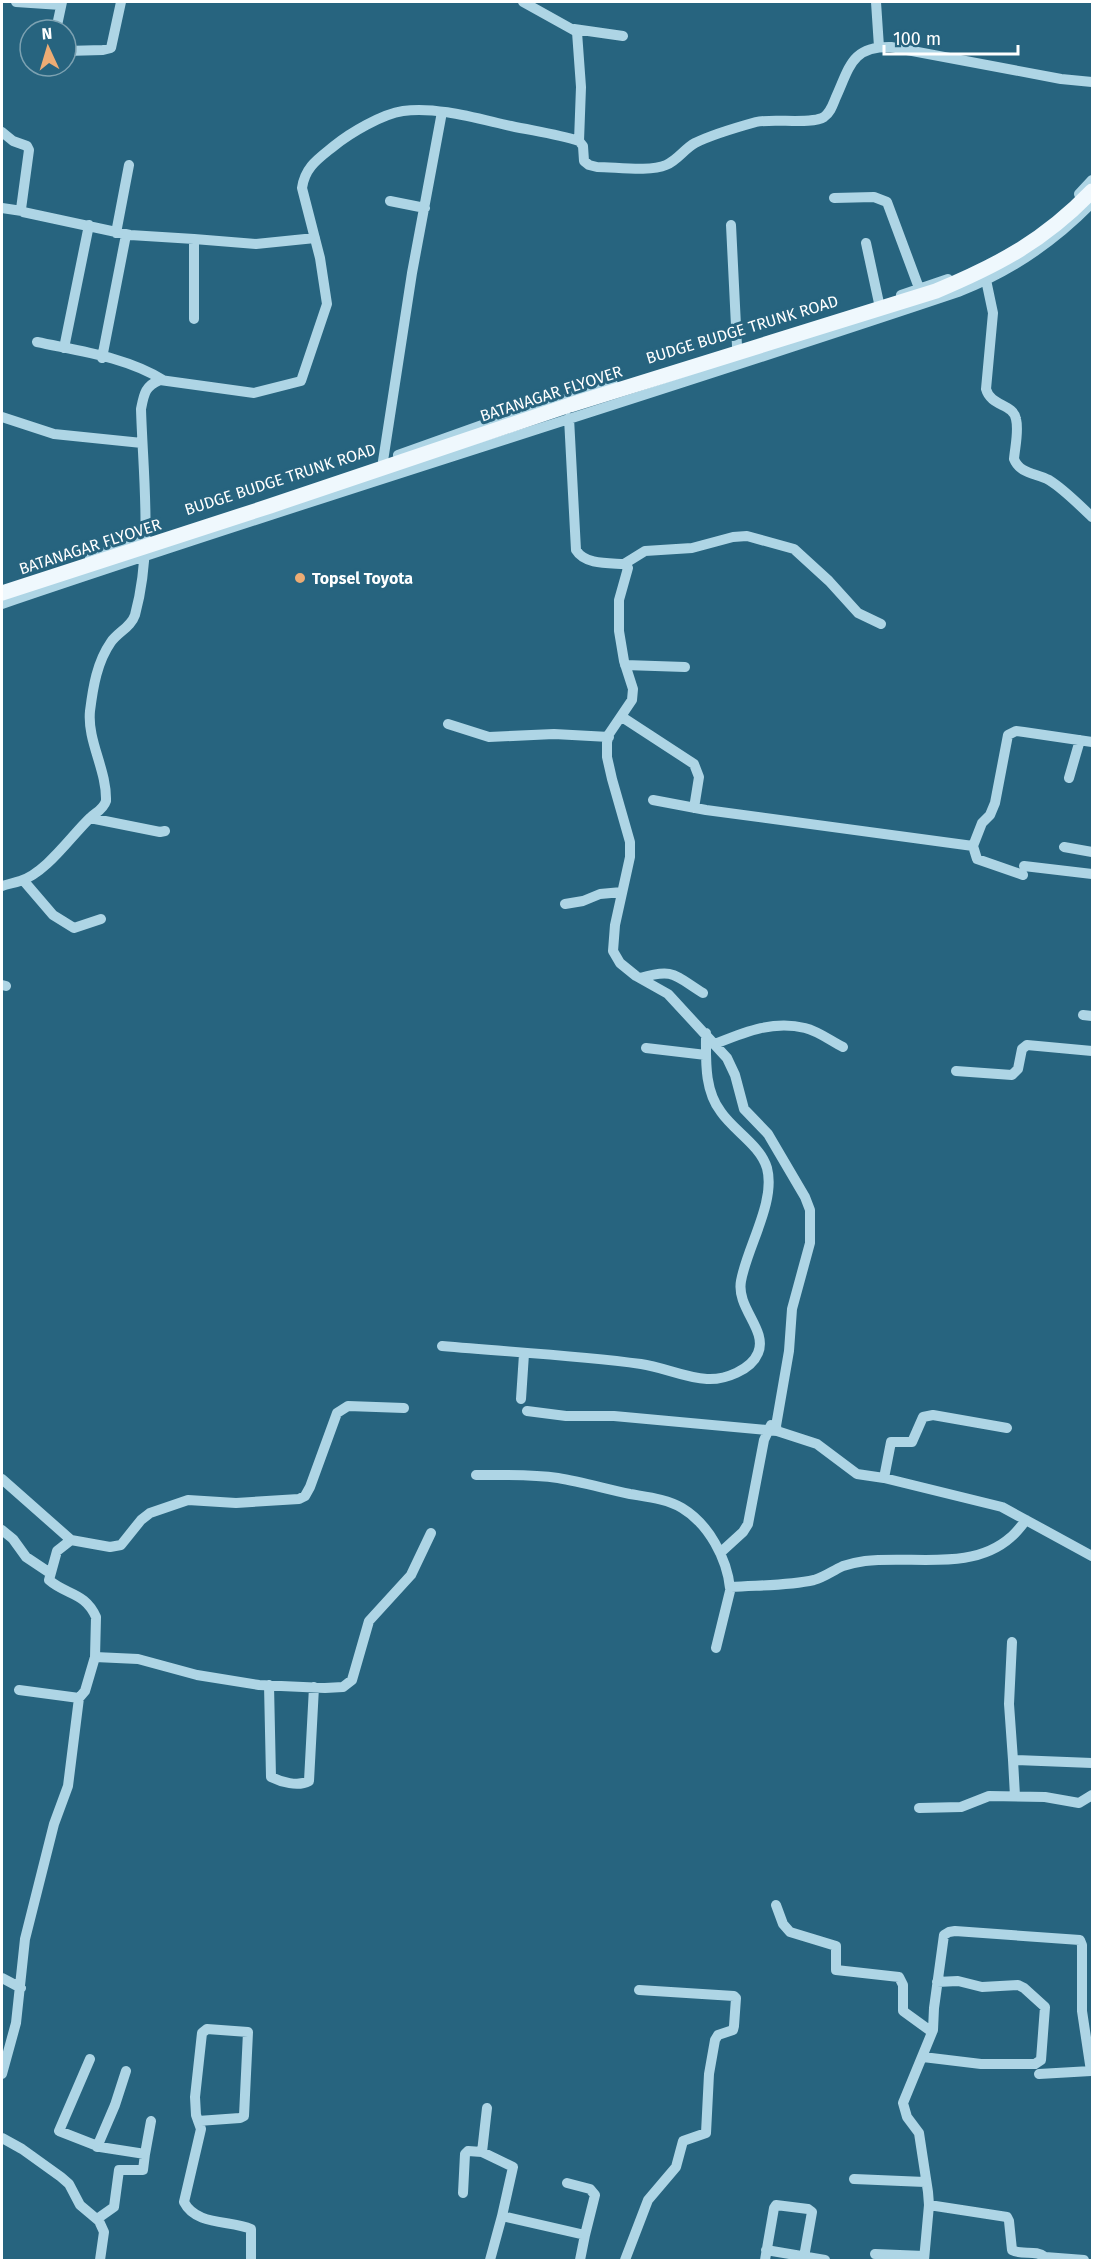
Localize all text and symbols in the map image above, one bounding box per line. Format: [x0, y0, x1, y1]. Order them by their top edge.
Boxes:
north arrow [18, 18, 78, 78]
scale bar [884, 18, 1018, 56]
text: N [41, 24, 53, 43]
text: 100 m [893, 28, 941, 50]
street label: BUDGE BUDGE TRUNK ROAD [644, 291, 841, 368]
street label: BATANAGAR FLYOVER [478, 361, 625, 425]
street label: BUDGE BUDGE TRUNK ROAD [182, 440, 378, 519]
street label: BATANAGAR FLYOVER [17, 514, 164, 578]
place label: Topsel Toyota [312, 569, 413, 588]
marker: Topsel Toyota [293, 571, 307, 585]

